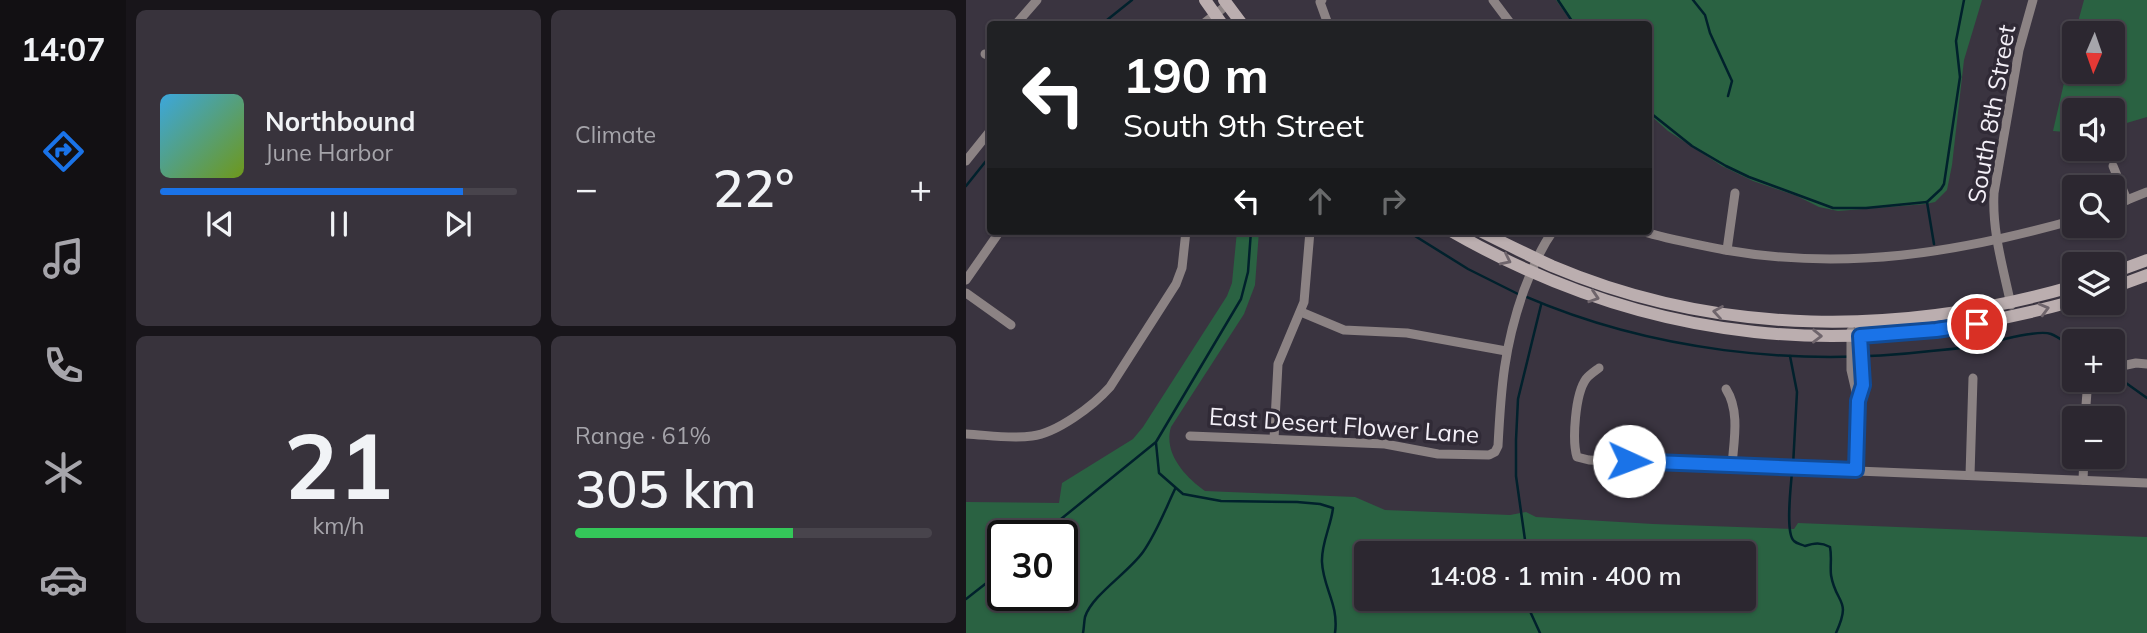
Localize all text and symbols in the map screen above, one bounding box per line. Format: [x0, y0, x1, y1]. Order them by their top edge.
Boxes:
north arrow [2062, 21, 2124, 84]
map controls [2062, 21, 2125, 469]
street label: South 8th Street [1961, 22, 2021, 205]
text: 14:07 [21, 29, 105, 69]
text: 190 m [1123, 44, 1269, 105]
icon: left [1008, 49, 1099, 140]
button: sound [2062, 98, 2125, 161]
text: Northbound [265, 105, 415, 138]
text: South 9th Street [1123, 105, 1364, 145]
text: Climate [575, 120, 656, 149]
icon: directions [39, 127, 88, 176]
text: June Harbor [265, 138, 393, 167]
text: 22° [713, 155, 794, 220]
text: − [575, 164, 598, 212]
text: + [909, 164, 932, 212]
button: search [2062, 175, 2125, 238]
icon: left [1228, 182, 1266, 220]
icon: ahead [1301, 182, 1339, 220]
icon: right [1374, 182, 1412, 220]
icon: previous [201, 205, 239, 243]
icon: pause [320, 205, 358, 243]
icon: next [439, 205, 477, 243]
icon: music [39, 234, 88, 283]
one-way arrow [1499, 252, 1511, 266]
button: layers [2062, 252, 2125, 315]
one-way arrow [1587, 289, 1599, 303]
pin [1947, 294, 2007, 354]
one-way arrow [2037, 303, 2049, 317]
one-way arrow [1712, 305, 1724, 320]
icon: arrive [1958, 305, 1996, 343]
one-way arrow [1812, 329, 1823, 344]
button: + [2062, 329, 2125, 392]
icon: phone [39, 341, 88, 390]
street label: East Desert Flower Lane [1208, 401, 1480, 449]
button: − [2062, 406, 2125, 469]
text: 21 [284, 408, 393, 522]
text: Range · 61% [575, 421, 711, 450]
position arrow [1592, 424, 1666, 498]
icon: climate [39, 448, 88, 497]
text: 305 km [575, 456, 756, 521]
text: km/h [312, 511, 365, 540]
speed limit sign: 30 [987, 520, 1078, 611]
icon: car [39, 555, 88, 604]
text: 14:08 · 1 min · 400 m [1428, 559, 1682, 592]

